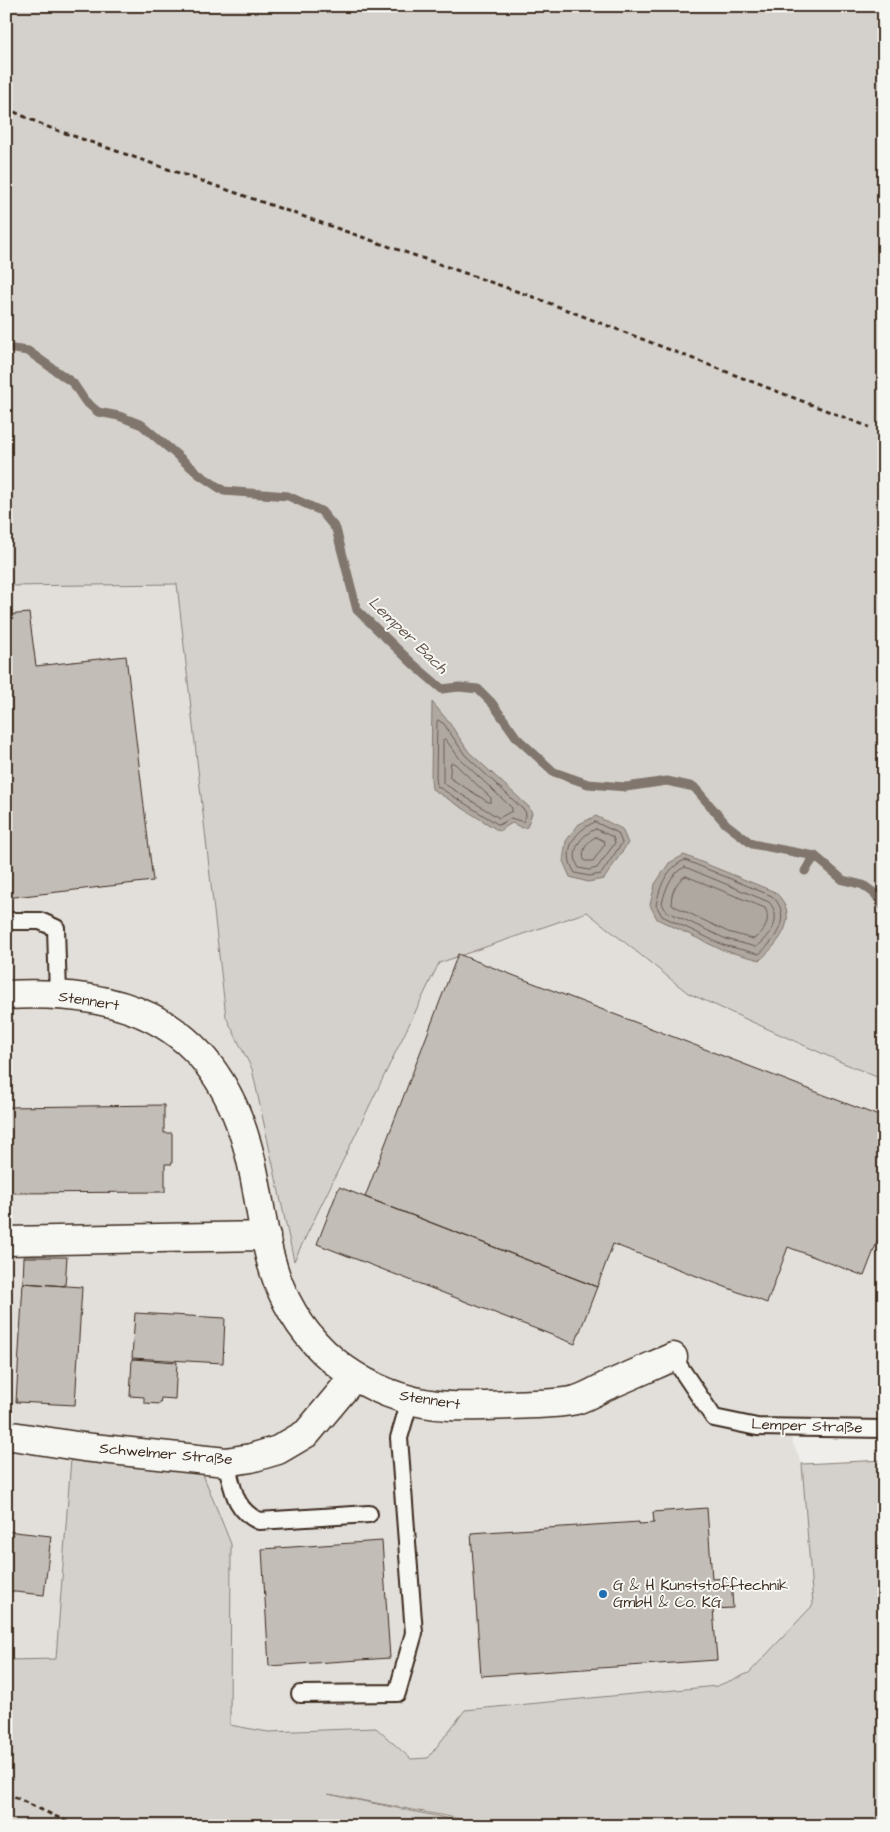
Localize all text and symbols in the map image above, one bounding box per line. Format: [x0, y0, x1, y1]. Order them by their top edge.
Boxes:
water label: Lemper Bach [363, 591, 453, 679]
street label: Stennert [57, 986, 121, 1016]
street label: Stennert [398, 1385, 462, 1415]
street label: Lemper Straße [751, 1414, 863, 1438]
street label: Schwelmer Straße [99, 1438, 233, 1470]
place label: G & H Kunststofftechnik GmbH & Co. KG [613, 1575, 788, 1613]
marker: G & H Kunststofftechnik GmbH & Co. KG [597, 1588, 609, 1600]

